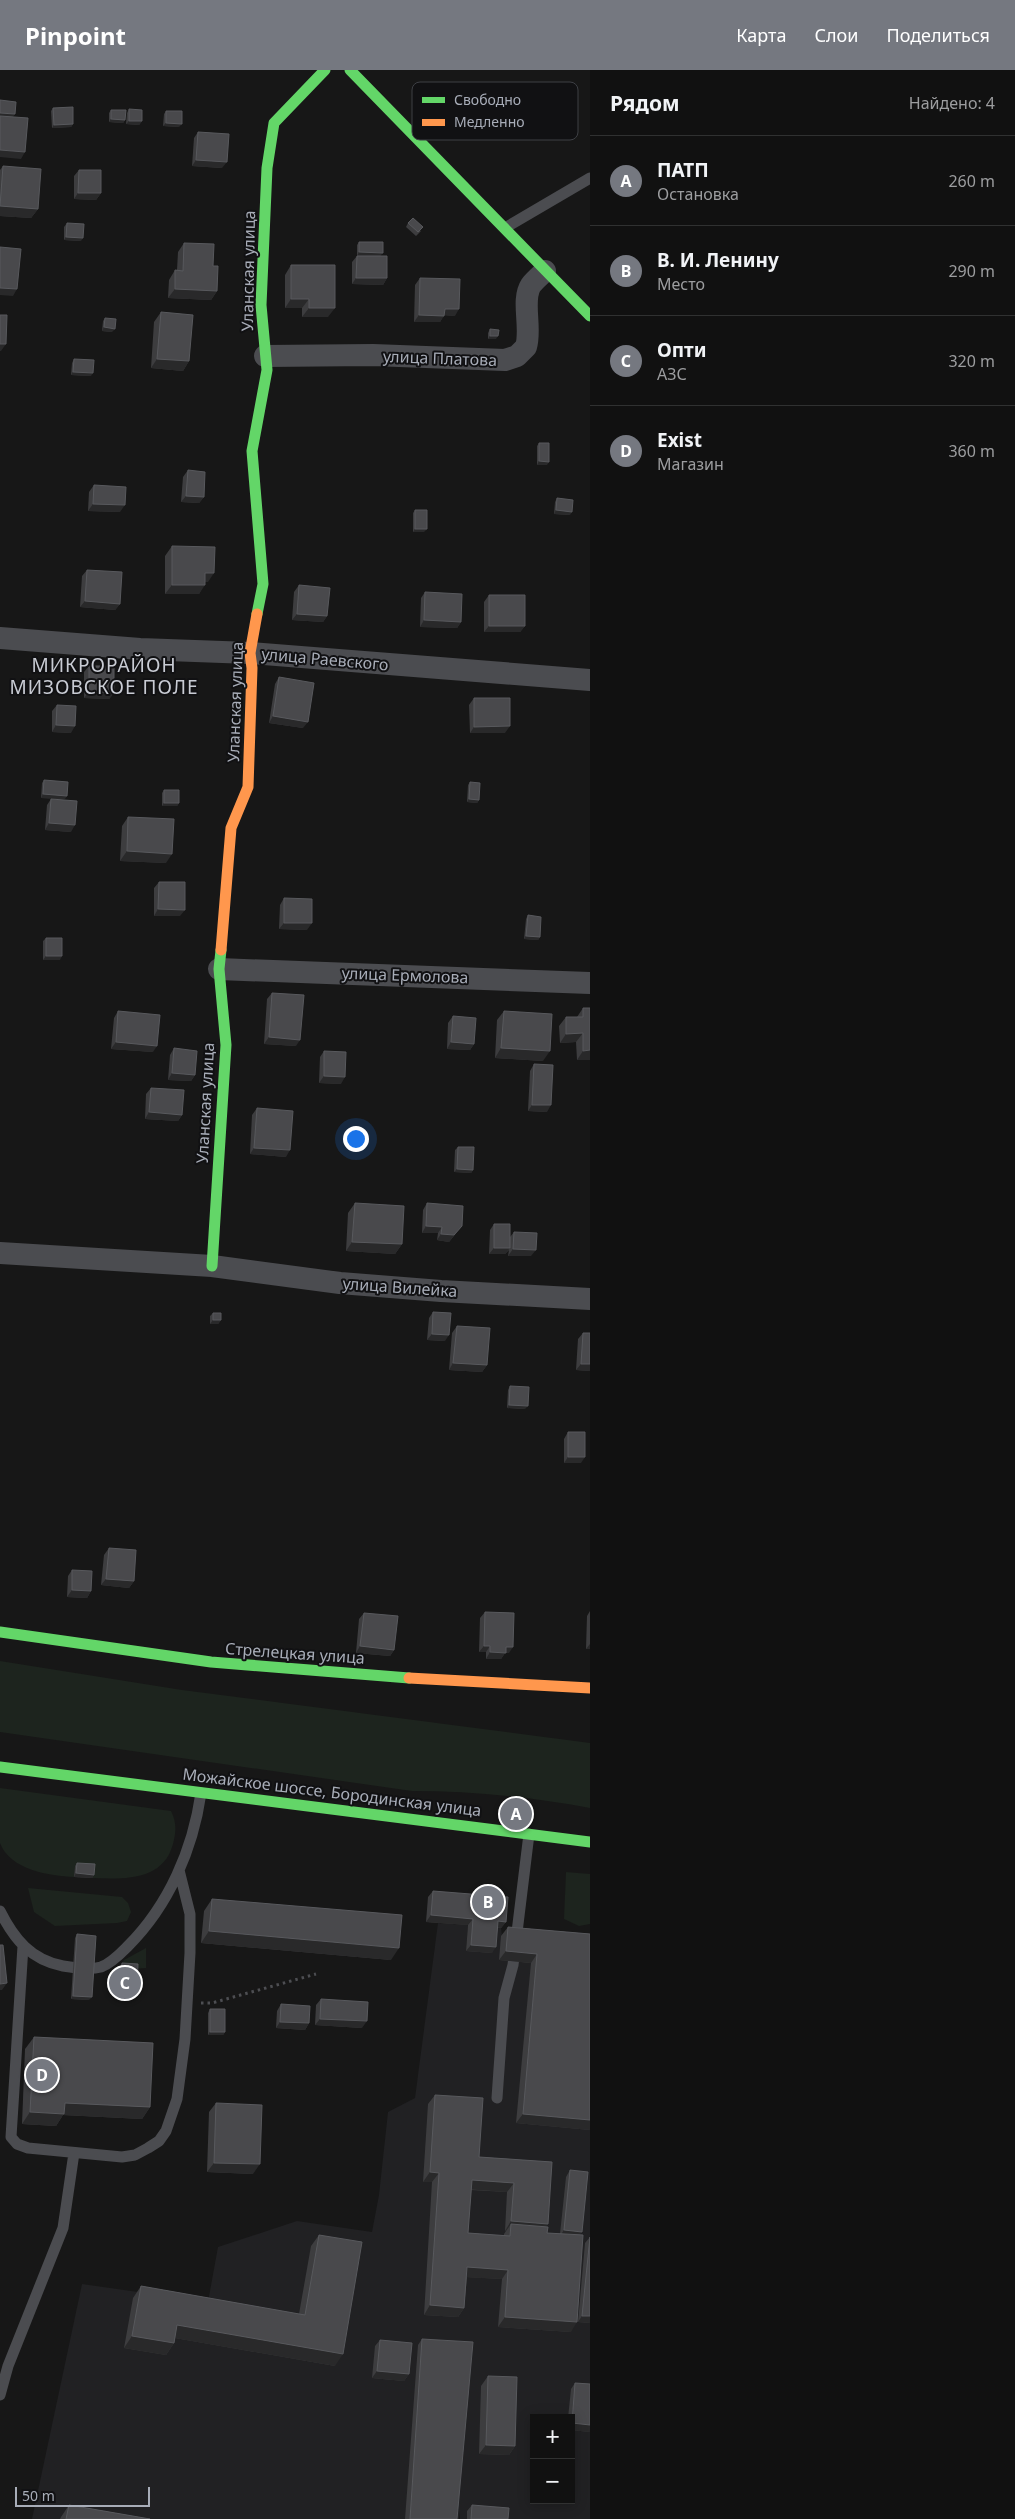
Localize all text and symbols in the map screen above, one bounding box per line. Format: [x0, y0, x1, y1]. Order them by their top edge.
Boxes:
text: Pinpoint [25, 19, 126, 52]
text: Карта [736, 23, 786, 47]
text: Слои [814, 23, 858, 47]
text: Поделиться [886, 23, 990, 47]
legend [412, 82, 578, 140]
text: Рядом [610, 89, 680, 117]
text: Свободно [454, 90, 521, 109]
text: Найдено: 4 [909, 92, 995, 114]
text: Медленно [454, 112, 525, 131]
text: ПАТП [657, 157, 709, 183]
text: A [620, 170, 632, 192]
text: 260 m [948, 170, 995, 192]
text: Остановка [657, 183, 739, 205]
street label: Уланская улица [236, 210, 260, 332]
text: В. И. Ленину [657, 247, 779, 273]
text: B [621, 260, 631, 282]
text: 290 m [948, 260, 995, 282]
text: Место [657, 273, 705, 295]
text: Опти [657, 337, 707, 363]
street label: улица Платова [383, 345, 497, 371]
text: C [621, 350, 631, 372]
text: 320 m [948, 350, 995, 372]
text: АЗС [657, 363, 687, 385]
text: Exist [657, 427, 702, 453]
text: D [620, 440, 632, 462]
text: 360 m [948, 440, 995, 462]
text: Магазин [657, 453, 724, 475]
street label: Уланская улица [222, 641, 248, 763]
street label: улица Раевского [261, 642, 389, 676]
district label: МИКРОРАЙОН МИЗОВСКОЕ ПОЛЕ [9, 652, 199, 700]
street label: улица Ермолова [341, 962, 469, 988]
street label: Уланская улица [191, 1042, 219, 1164]
your location [343, 1126, 369, 1152]
street label: улица Вилейка [342, 1272, 458, 1302]
street label: Стрелецкая улица [224, 1637, 366, 1669]
street label: Можайское шоссе, Бородинская улица [181, 1763, 483, 1821]
pin: A [500, 1795, 532, 1833]
pin: B [472, 1883, 504, 1921]
pin: C [109, 1964, 141, 2002]
pin: D [26, 2056, 58, 2094]
map controls [530, 2414, 575, 2504]
button: + [530, 2414, 575, 2459]
button: − [530, 2459, 575, 2504]
scale bar [15, 2484, 150, 2507]
text: 50 m [22, 2486, 55, 2505]

